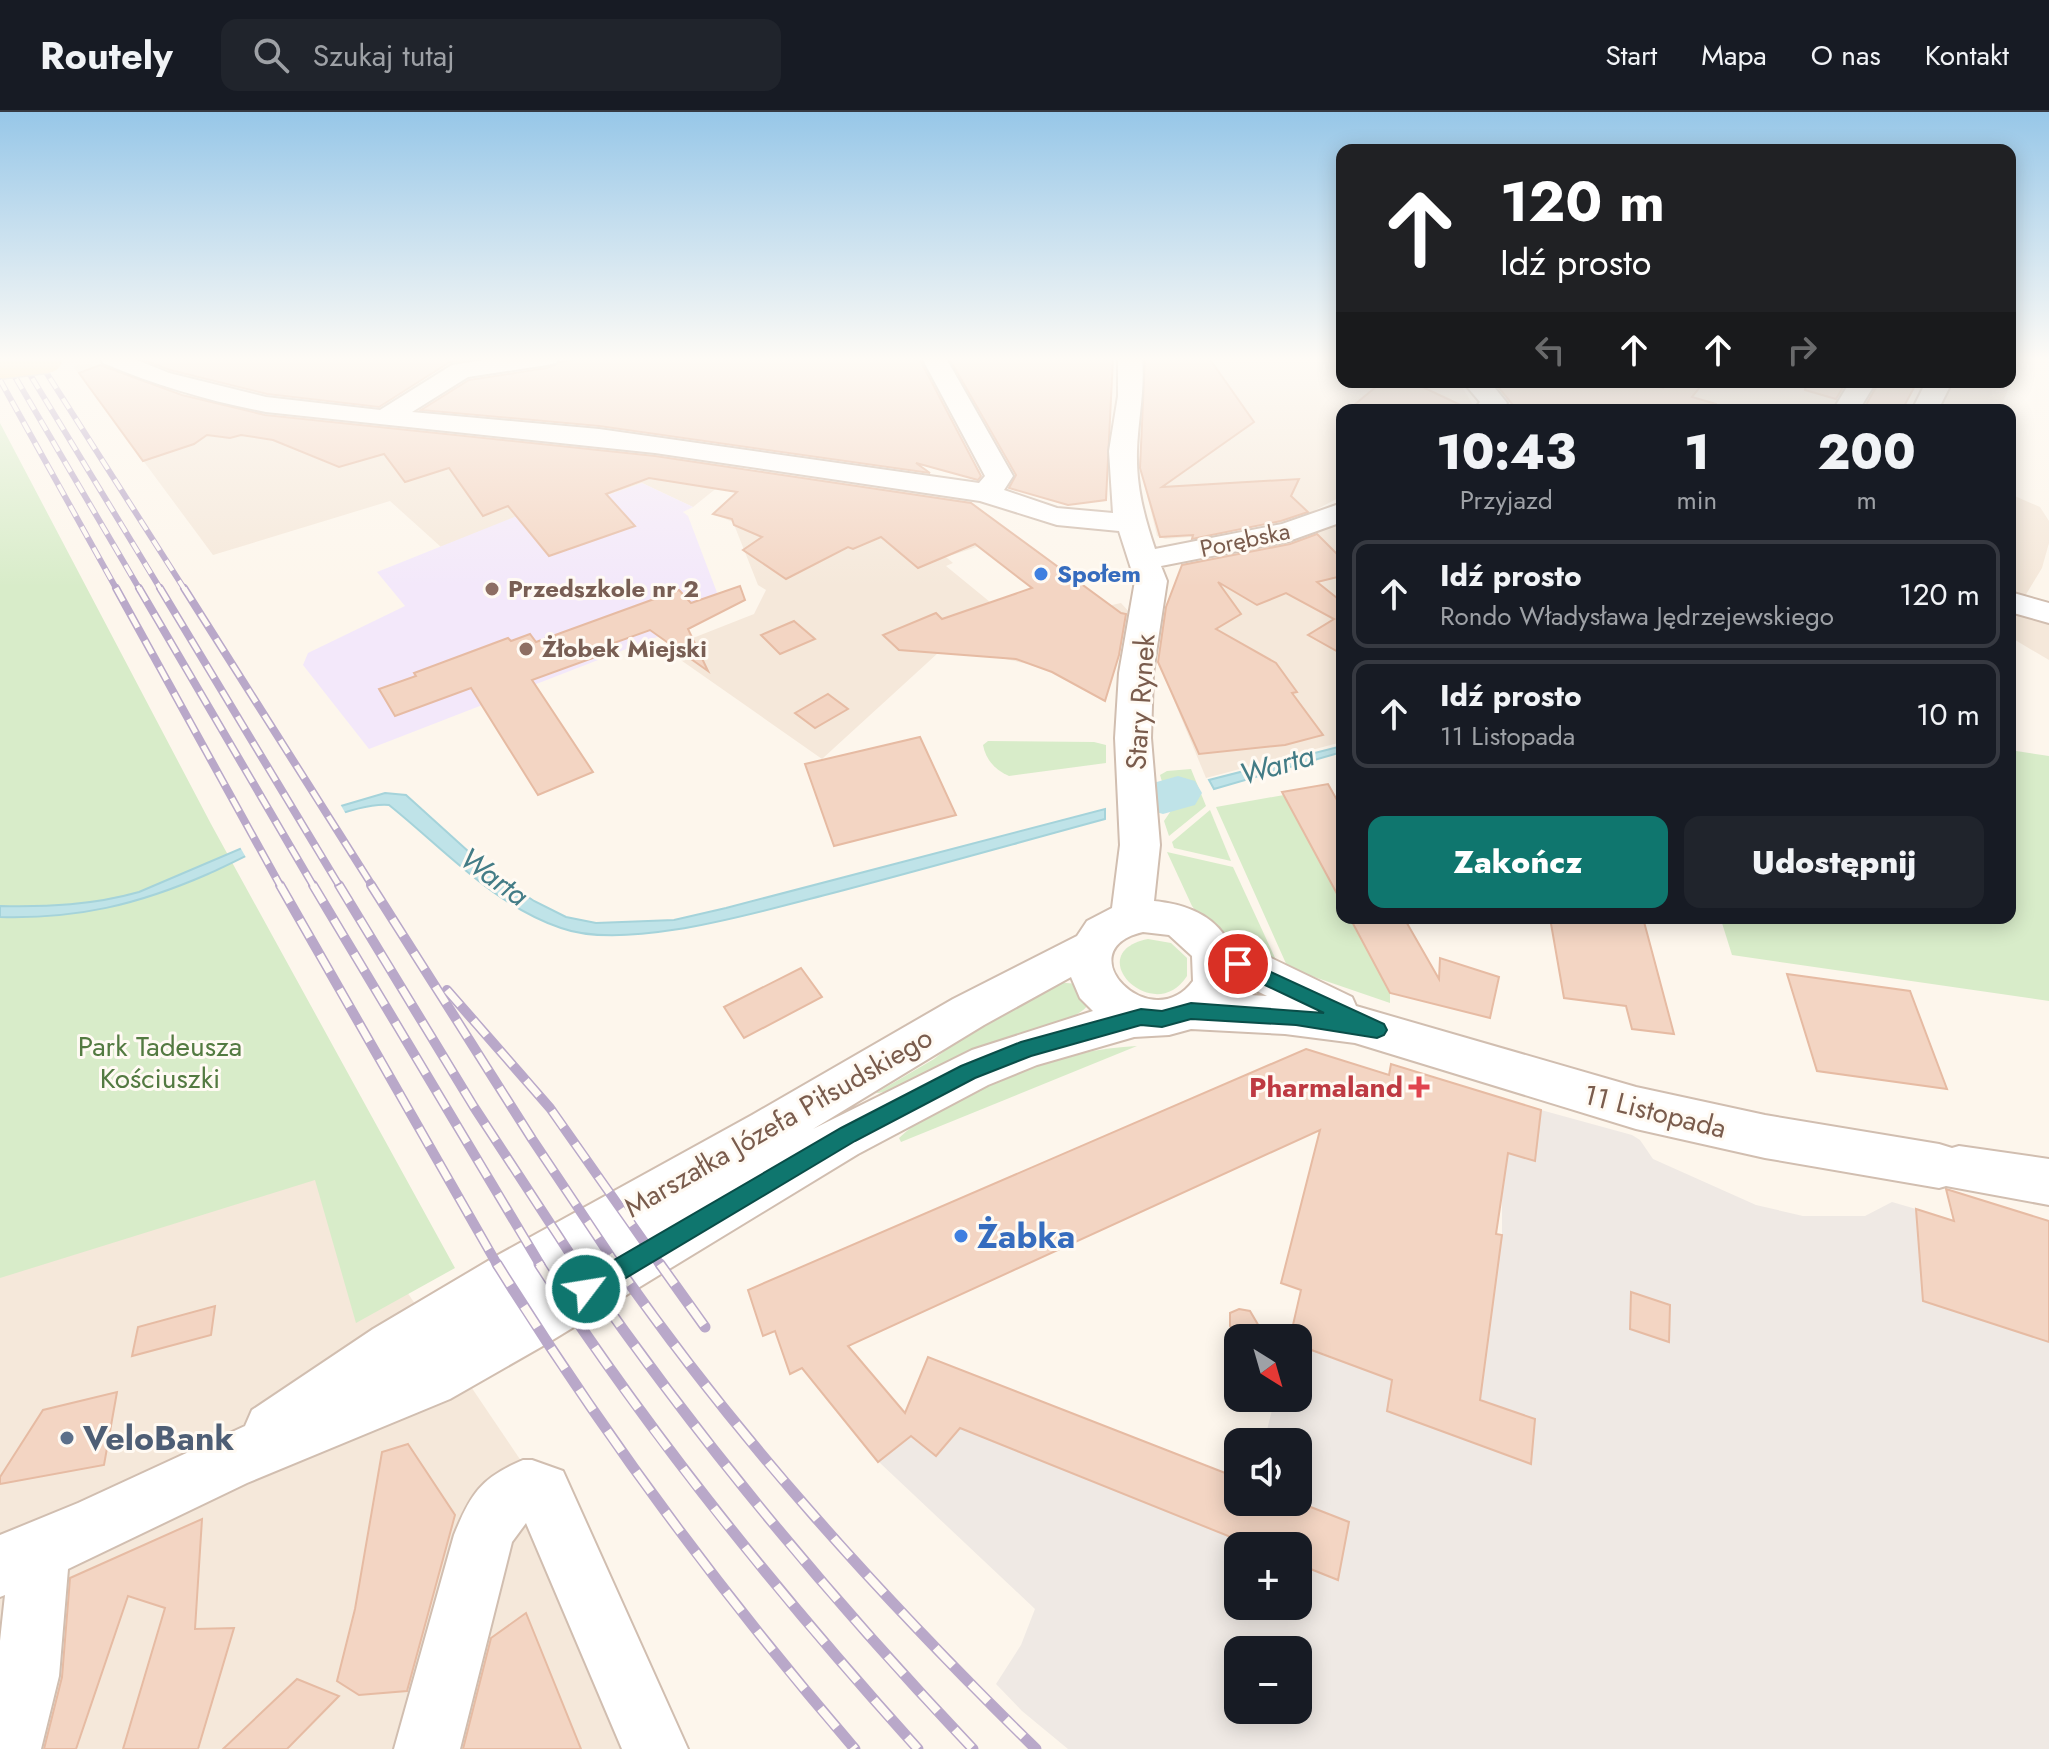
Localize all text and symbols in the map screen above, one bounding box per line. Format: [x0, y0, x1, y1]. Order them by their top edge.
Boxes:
search box [221, 19, 781, 91]
text: Routely [40, 28, 173, 83]
icon: search [249, 33, 293, 77]
text: Szukaj tutaj [313, 34, 455, 77]
text: Start [1605, 35, 1657, 76]
text: Mapa [1701, 35, 1767, 76]
text: O nas [1811, 35, 1881, 76]
text: Kontakt [1925, 35, 2009, 76]
text: 120 m [1500, 161, 1665, 242]
icon: ahead [1368, 176, 1472, 280]
text: Idź prosto [1500, 236, 1652, 288]
icon: left [1528, 328, 1572, 372]
icon: ahead [1612, 328, 1656, 372]
icon: ahead [1696, 328, 1740, 372]
icon: right [1780, 328, 1824, 372]
text: 10:43 [1436, 418, 1576, 487]
text: 1 [1684, 418, 1709, 487]
text: 200 [1818, 418, 1916, 487]
text: Przyjazd [1460, 481, 1553, 519]
text: min [1676, 481, 1717, 519]
text: m [1856, 481, 1877, 519]
street label: Porębska [1197, 513, 1293, 566]
text: Idź prosto [1440, 554, 1582, 597]
place label: Społem [1057, 556, 1141, 591]
marker: Społem [1032, 565, 1050, 583]
place label: Przedszkole nr 2 [508, 571, 699, 606]
icon: ahead [1372, 572, 1416, 616]
text: 120 m [1899, 573, 1980, 616]
marker: Przedszkole nr 2 [483, 580, 501, 598]
text: Rondo Władysława Jędrzejewskiego [1440, 597, 1834, 635]
place label: Żłobek Miejski [542, 631, 707, 666]
street label: Stary Rynek [1115, 632, 1166, 771]
marker: Żłobek Miejski [517, 640, 535, 658]
text: Idź prosto [1440, 674, 1582, 717]
icon: ahead [1372, 692, 1416, 736]
text: 10 m [1916, 693, 1980, 736]
text: 11 Listopada [1440, 717, 1575, 755]
water label: Warta [1234, 733, 1320, 796]
button: Zakończ [1368, 816, 1668, 908]
button: Udostępnij [1684, 816, 1984, 908]
water label: Warta [451, 837, 538, 917]
pin [1204, 930, 1272, 998]
icon: arrive [1216, 942, 1260, 986]
street label: Marszałka Józefa Piłsudskiego [616, 1017, 940, 1228]
park label: Park Tadeusza Kościuszki [78, 1026, 242, 1099]
place label: Pharmaland [1249, 1067, 1403, 1108]
street label: 11 Listopada [1579, 1074, 1730, 1149]
marker: Pharmaland [1410, 1078, 1428, 1096]
place label: Żabka [977, 1212, 1075, 1261]
marker: Żabka [952, 1227, 970, 1245]
position arrow [544, 1247, 628, 1331]
north arrow [1224, 1324, 1312, 1412]
map controls [1224, 1324, 1312, 1724]
place label: VeloBank [82, 1414, 234, 1463]
button: sound [1224, 1428, 1312, 1516]
marker: VeloBank [58, 1429, 76, 1447]
button: + [1224, 1532, 1312, 1620]
button: − [1224, 1636, 1312, 1724]

